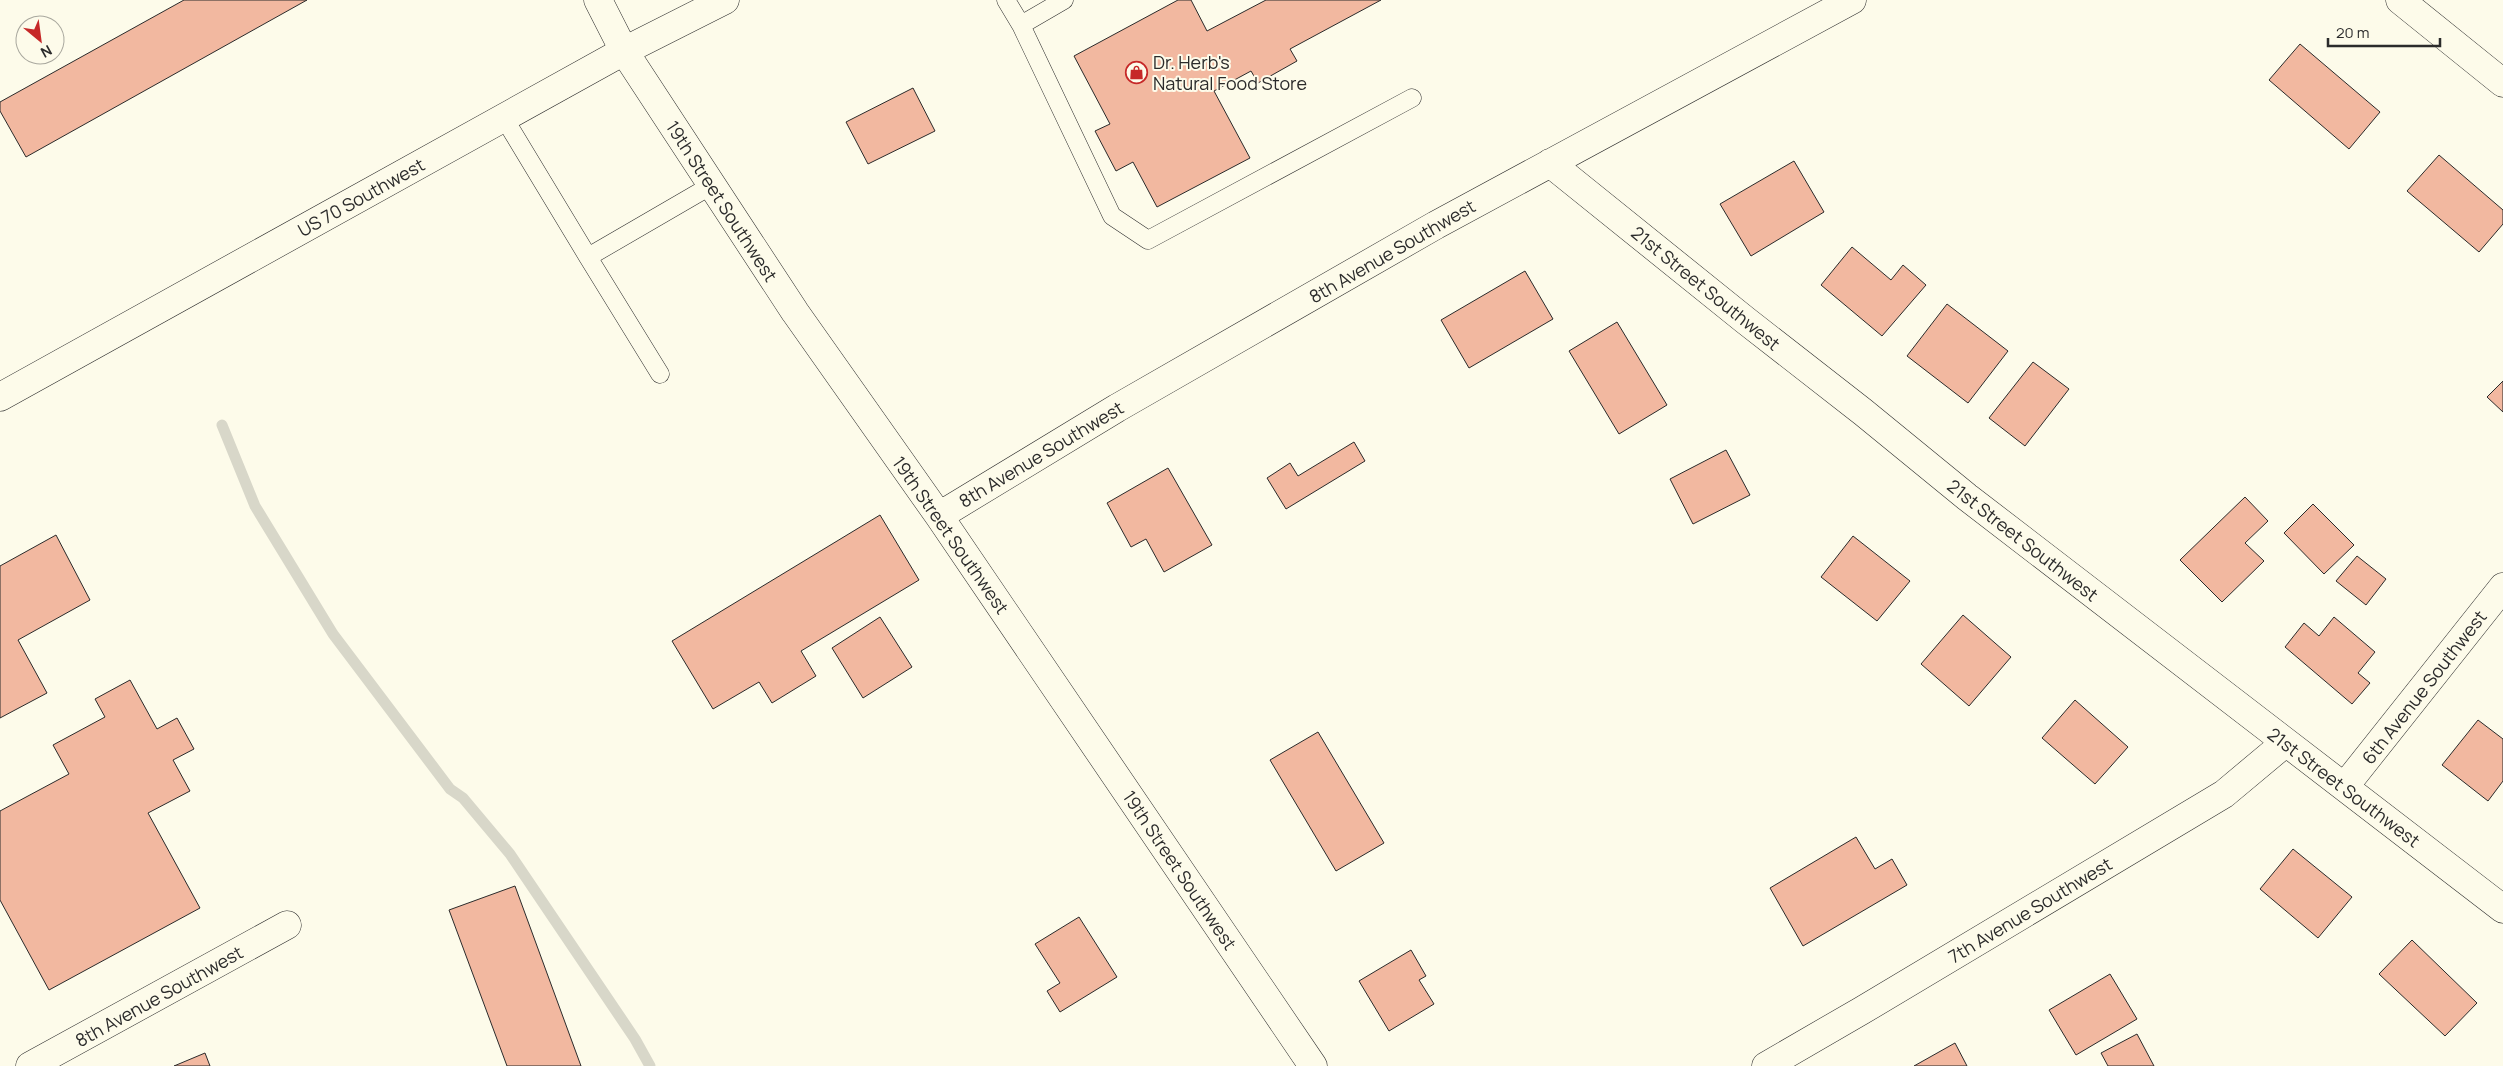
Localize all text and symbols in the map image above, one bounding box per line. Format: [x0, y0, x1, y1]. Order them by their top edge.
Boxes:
north arrow [15, 15, 65, 65]
scale bar [2328, 15, 2440, 47]
text: 20 m [2336, 22, 2369, 43]
text: N [38, 41, 56, 63]
place label: Dr. Herb's Natural Food Store [1153, 50, 1307, 95]
shop icon: Dr. Herb's Natural Food Store [1125, 60, 1149, 84]
street label: 19th Street Southwest [661, 116, 783, 286]
street label: US 70 Southwest [293, 152, 429, 242]
street label: 8th Avenue Southwest [1305, 194, 1479, 308]
street label: 21st Street Southwest [1627, 220, 1785, 356]
street label: 8th Avenue Southwest [954, 395, 1128, 513]
street label: 19th Street Southwest [888, 451, 1014, 619]
street label: 21st Street Southwest [1943, 474, 2103, 606]
street label: 6th Avenue Southwest [2356, 605, 2492, 769]
street label: 21st Street Southwest [2263, 722, 2425, 852]
street label: 19th Street Southwest [1118, 786, 1242, 954]
street label: 7th Avenue Southwest [1944, 852, 2116, 968]
street label: 8th Avenue Southwest [71, 940, 247, 1052]

